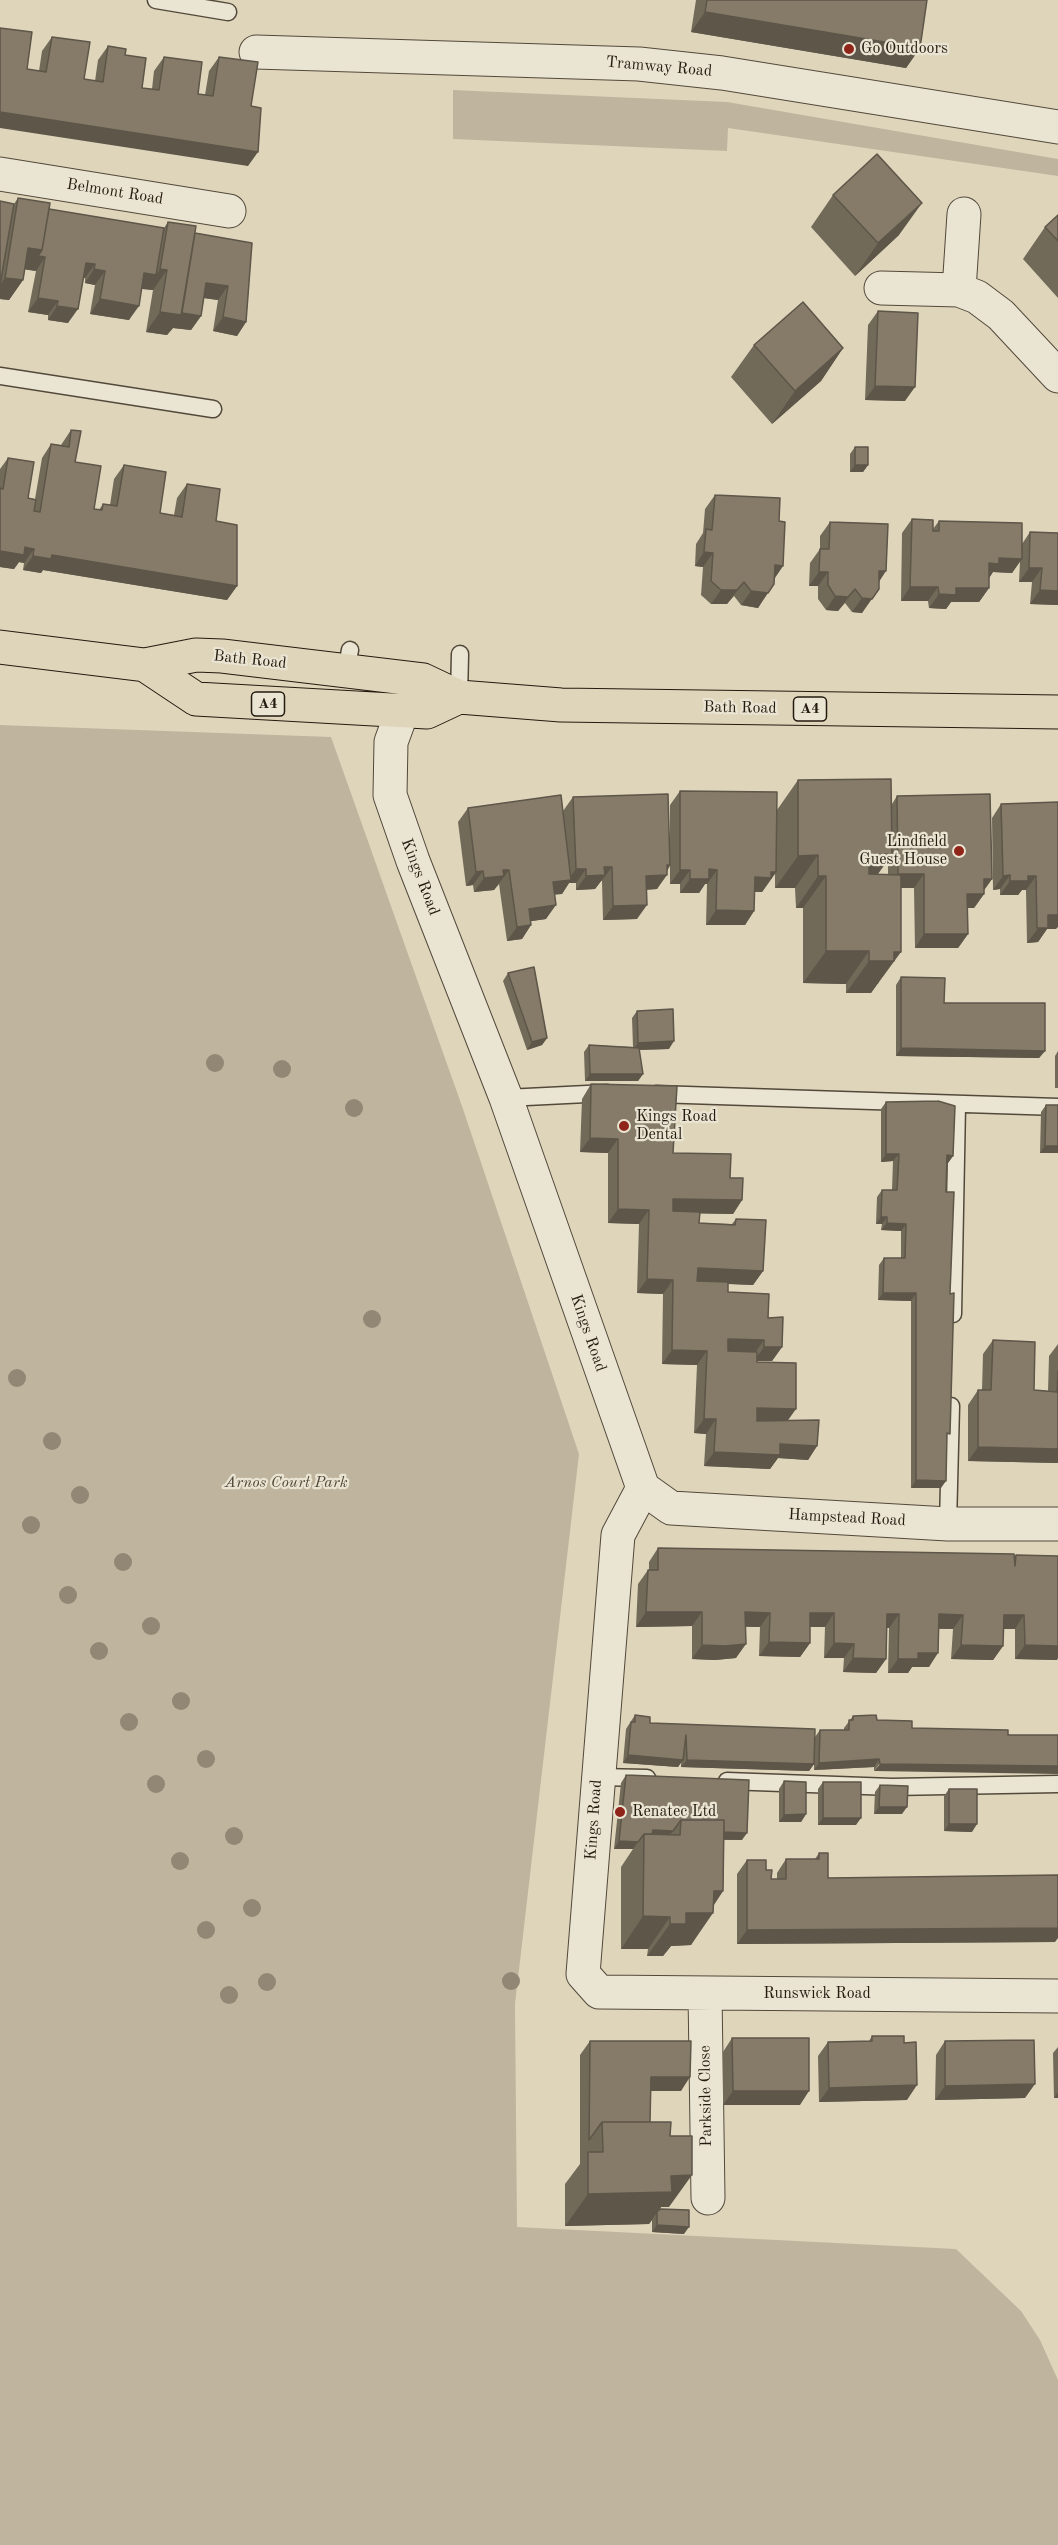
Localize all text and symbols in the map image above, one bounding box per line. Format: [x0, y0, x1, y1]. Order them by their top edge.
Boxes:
place label: Go Outdoors [861, 39, 948, 59]
marker: Go Outdoors [842, 42, 856, 56]
street label: Tramway Road [605, 53, 713, 81]
street label: Belmont Road [65, 175, 165, 209]
street label: Bath Road [213, 647, 287, 673]
road number: A4 [252, 692, 284, 716]
road number: A4 [794, 697, 826, 721]
street label: Bath Road [703, 698, 777, 718]
place label: Lindfield Guest House [859, 832, 947, 870]
street label: Kings Road [397, 836, 443, 918]
marker: Lindfield Guest House [952, 844, 966, 858]
place label: Kings Road Dental [636, 1107, 717, 1145]
marker: Kings Road Dental [617, 1119, 631, 1133]
street label: Kings Road [566, 1292, 610, 1374]
park label: Arnos Court Park [224, 1473, 348, 1493]
street label: Hampstead Road [788, 1505, 906, 1531]
street label: Kings Road [582, 1779, 606, 1861]
place label: Renatec Ltd [632, 1802, 716, 1822]
marker: Renatec Ltd [613, 1805, 627, 1819]
street label: Runswick Road [763, 1984, 871, 2004]
street label: Parkside Close [696, 2045, 716, 2147]

